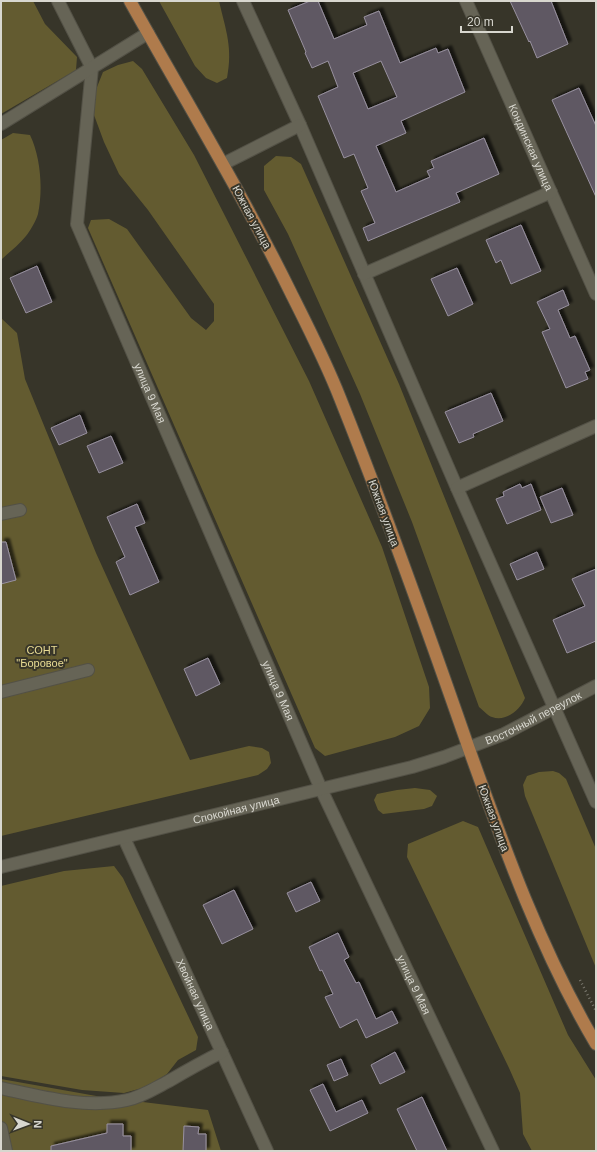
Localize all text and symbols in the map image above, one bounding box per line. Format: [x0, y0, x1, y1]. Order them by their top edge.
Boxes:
scale bar [461, 8, 512, 34]
text: 20 m [467, 15, 494, 29]
street label: Кондинская улица [506, 102, 556, 193]
street label: Южная улица [230, 183, 274, 251]
street label: улица 9 Мая [132, 361, 168, 425]
street label: Южная улица [366, 478, 402, 549]
park label: СОНТ "Боровое" [16, 644, 68, 669]
street label: улица 9 Мая [260, 659, 297, 722]
street label: Восточный переулок [484, 689, 583, 747]
street label: Южная улица [476, 783, 512, 854]
street label: Спокойная улица [192, 793, 282, 826]
street label: улица 9 Мая [395, 953, 433, 1016]
street label: Хвойная улица [174, 957, 217, 1033]
north arrow [8, 1104, 48, 1144]
text: N [32, 1120, 44, 1128]

